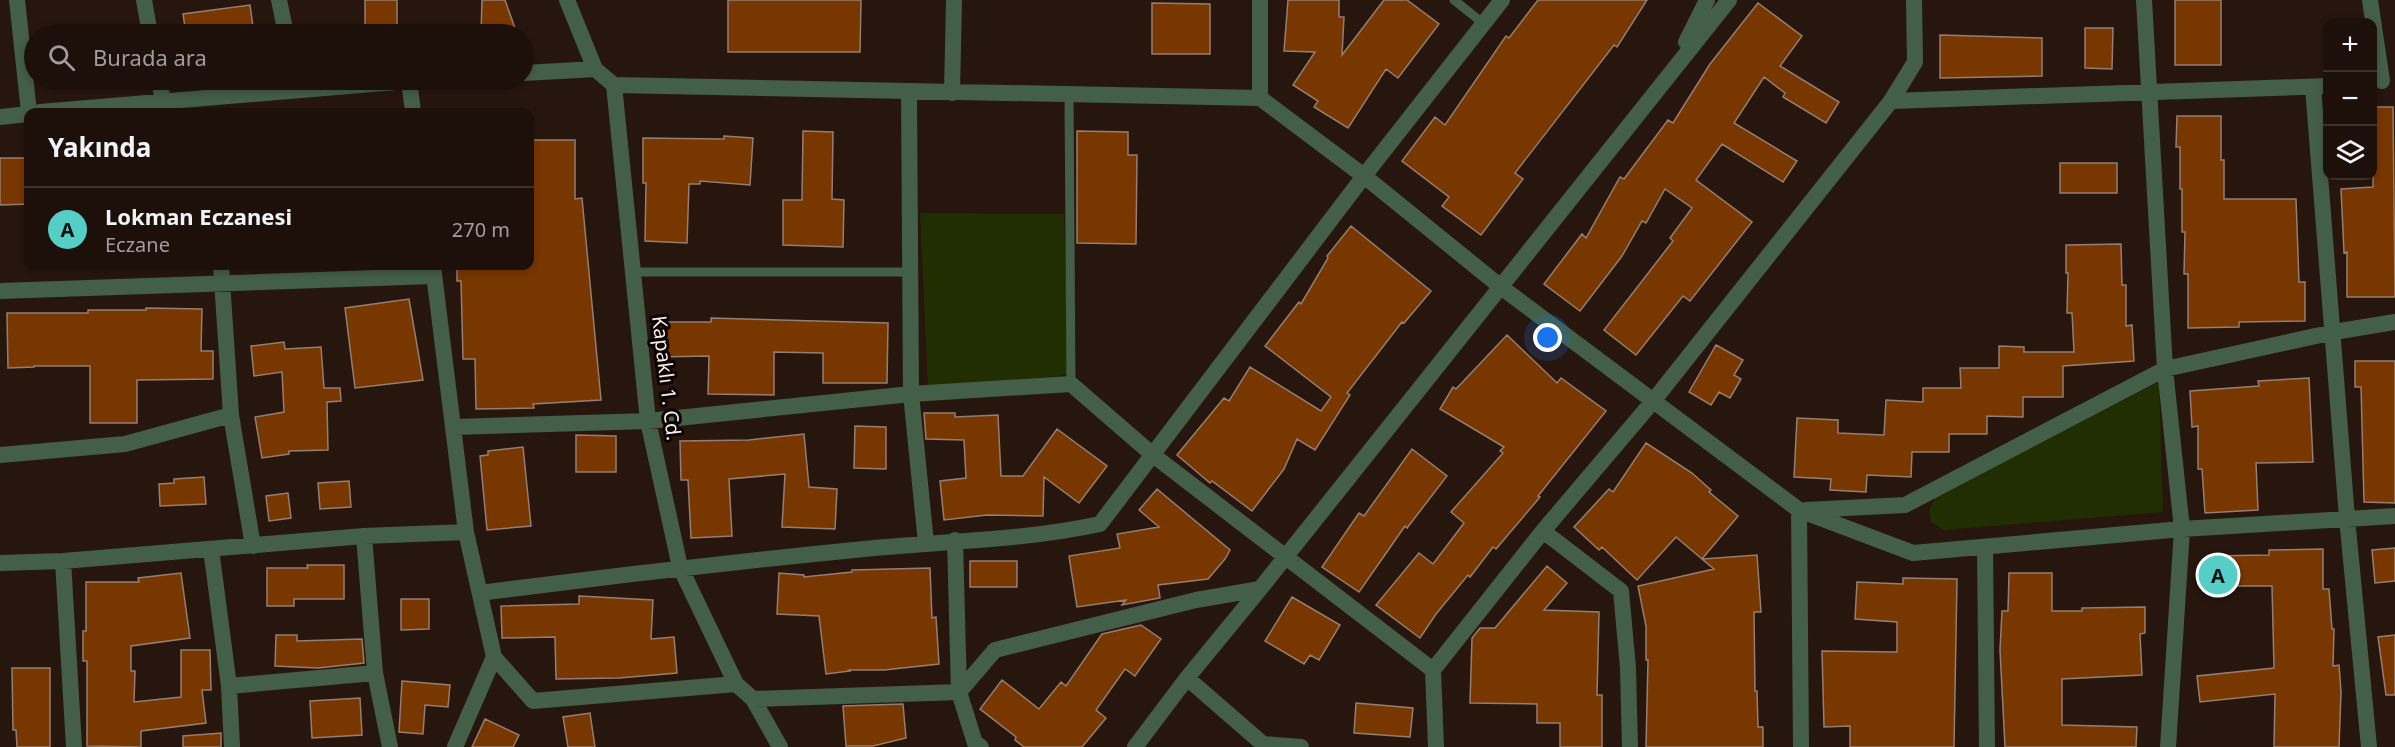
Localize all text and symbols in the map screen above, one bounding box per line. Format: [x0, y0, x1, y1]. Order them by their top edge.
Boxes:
map controls [2323, 18, 2377, 180]
button: + [2323, 18, 2377, 72]
search box [24, 24, 534, 90]
icon: search [45, 41, 78, 74]
text: Burada ara [93, 42, 207, 72]
button: − [2323, 72, 2377, 126]
button: layers [2323, 126, 2377, 180]
text: Yakında [48, 129, 151, 165]
text: Lokman Eczanesi [105, 201, 292, 231]
text: A [61, 216, 74, 243]
text: 270 m [452, 216, 510, 243]
text: Eczane [105, 231, 170, 258]
street label: Kapaklı 1. Cd. [646, 314, 688, 442]
your location [1533, 323, 1562, 352]
pin: A [2198, 552, 2238, 598]

